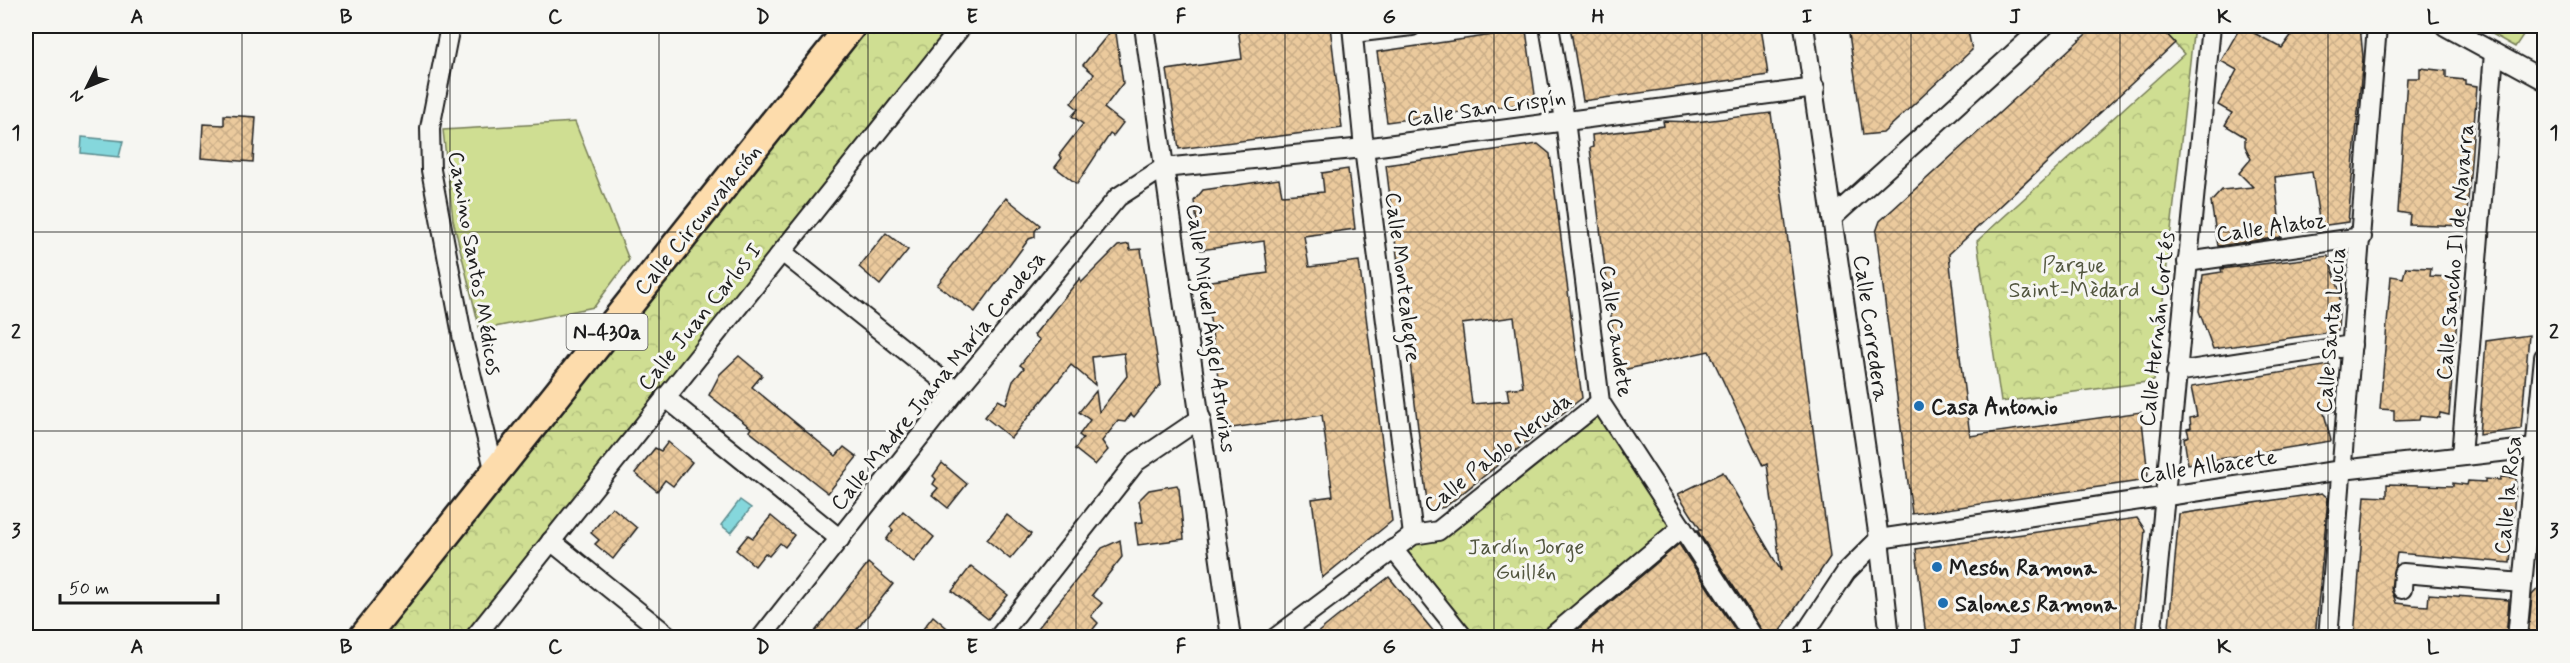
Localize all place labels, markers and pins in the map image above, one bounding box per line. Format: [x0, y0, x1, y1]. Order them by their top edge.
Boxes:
place label: Casa Antonio [1931, 394, 2058, 422]
marker: Casa Antonio [1912, 399, 1926, 413]
place label: Mesón Ramona [1949, 555, 2097, 583]
marker: Mesón Ramona [1930, 560, 1944, 574]
place label: Salones Ramona [1955, 591, 2118, 619]
marker: Salones Ramona [1936, 596, 1950, 610]

